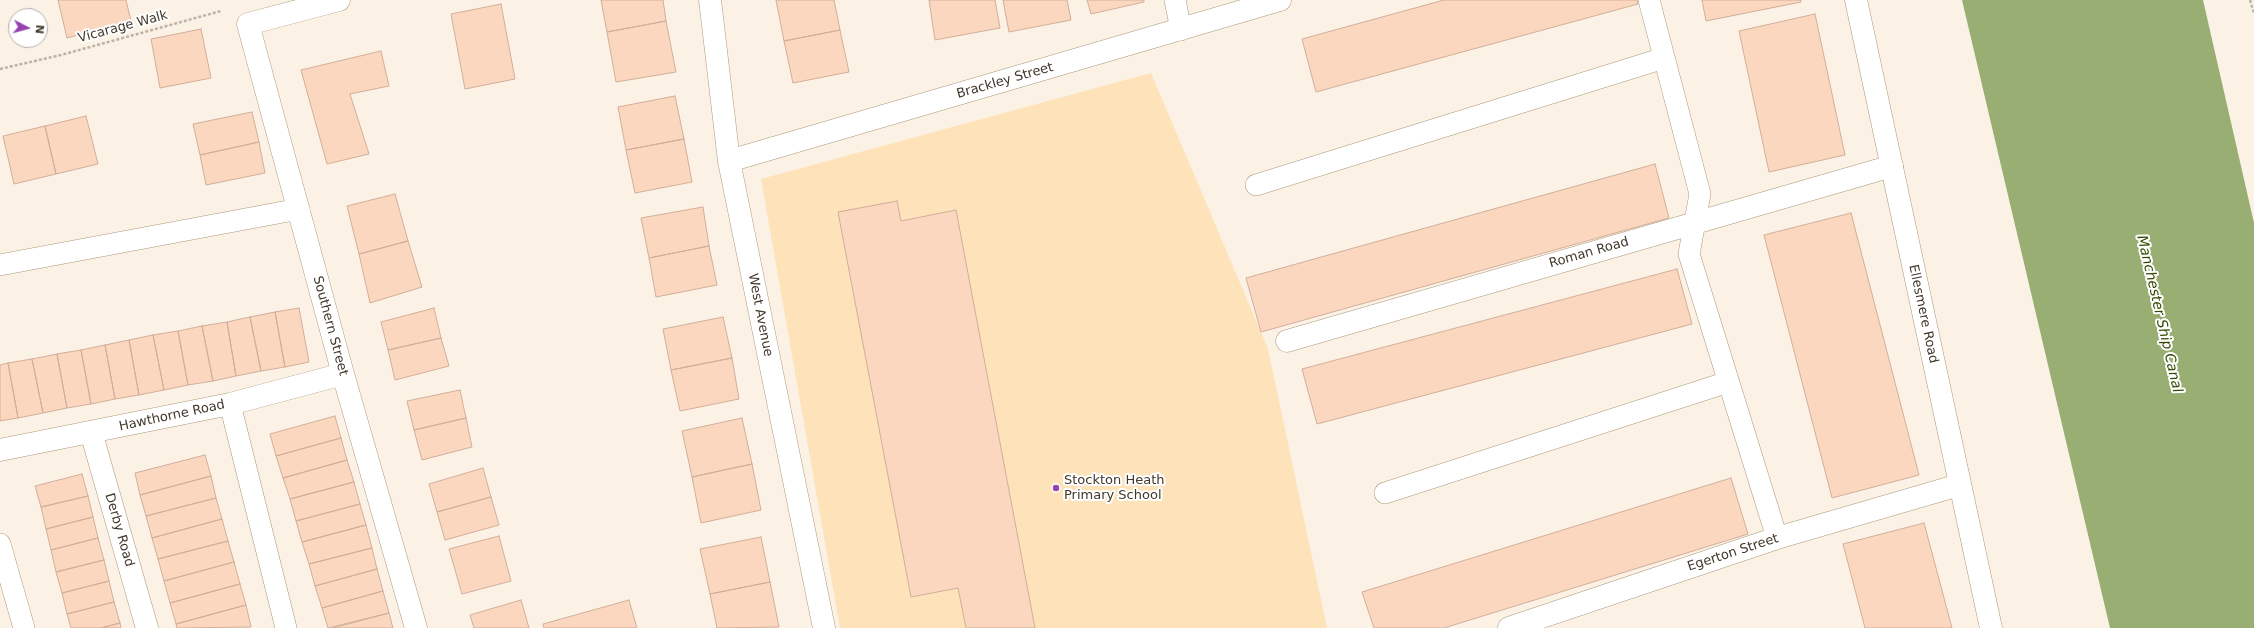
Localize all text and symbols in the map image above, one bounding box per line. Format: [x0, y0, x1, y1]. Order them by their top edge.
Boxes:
north arrow [8, 8, 48, 48]
street label: Vicarage Walk [76, 8, 170, 46]
text: N [32, 24, 46, 34]
street label: Brackley Street [955, 60, 1055, 102]
street label: Roman Road [1547, 234, 1631, 272]
water label: Manchester Ship Canal [2133, 234, 2185, 394]
street label: Ellesmere Road [1905, 263, 1941, 365]
street label: West Avenue [744, 272, 776, 358]
street label: Southern Street [309, 274, 351, 378]
street label: Hawthorne Road [118, 397, 226, 435]
place label: Stockton Heath Primary School [1064, 473, 1164, 504]
marker: Stockton Heath Primary School [1051, 483, 1061, 493]
street label: Derby Road [101, 491, 137, 569]
street label: Egerton Street [1686, 531, 1780, 575]

